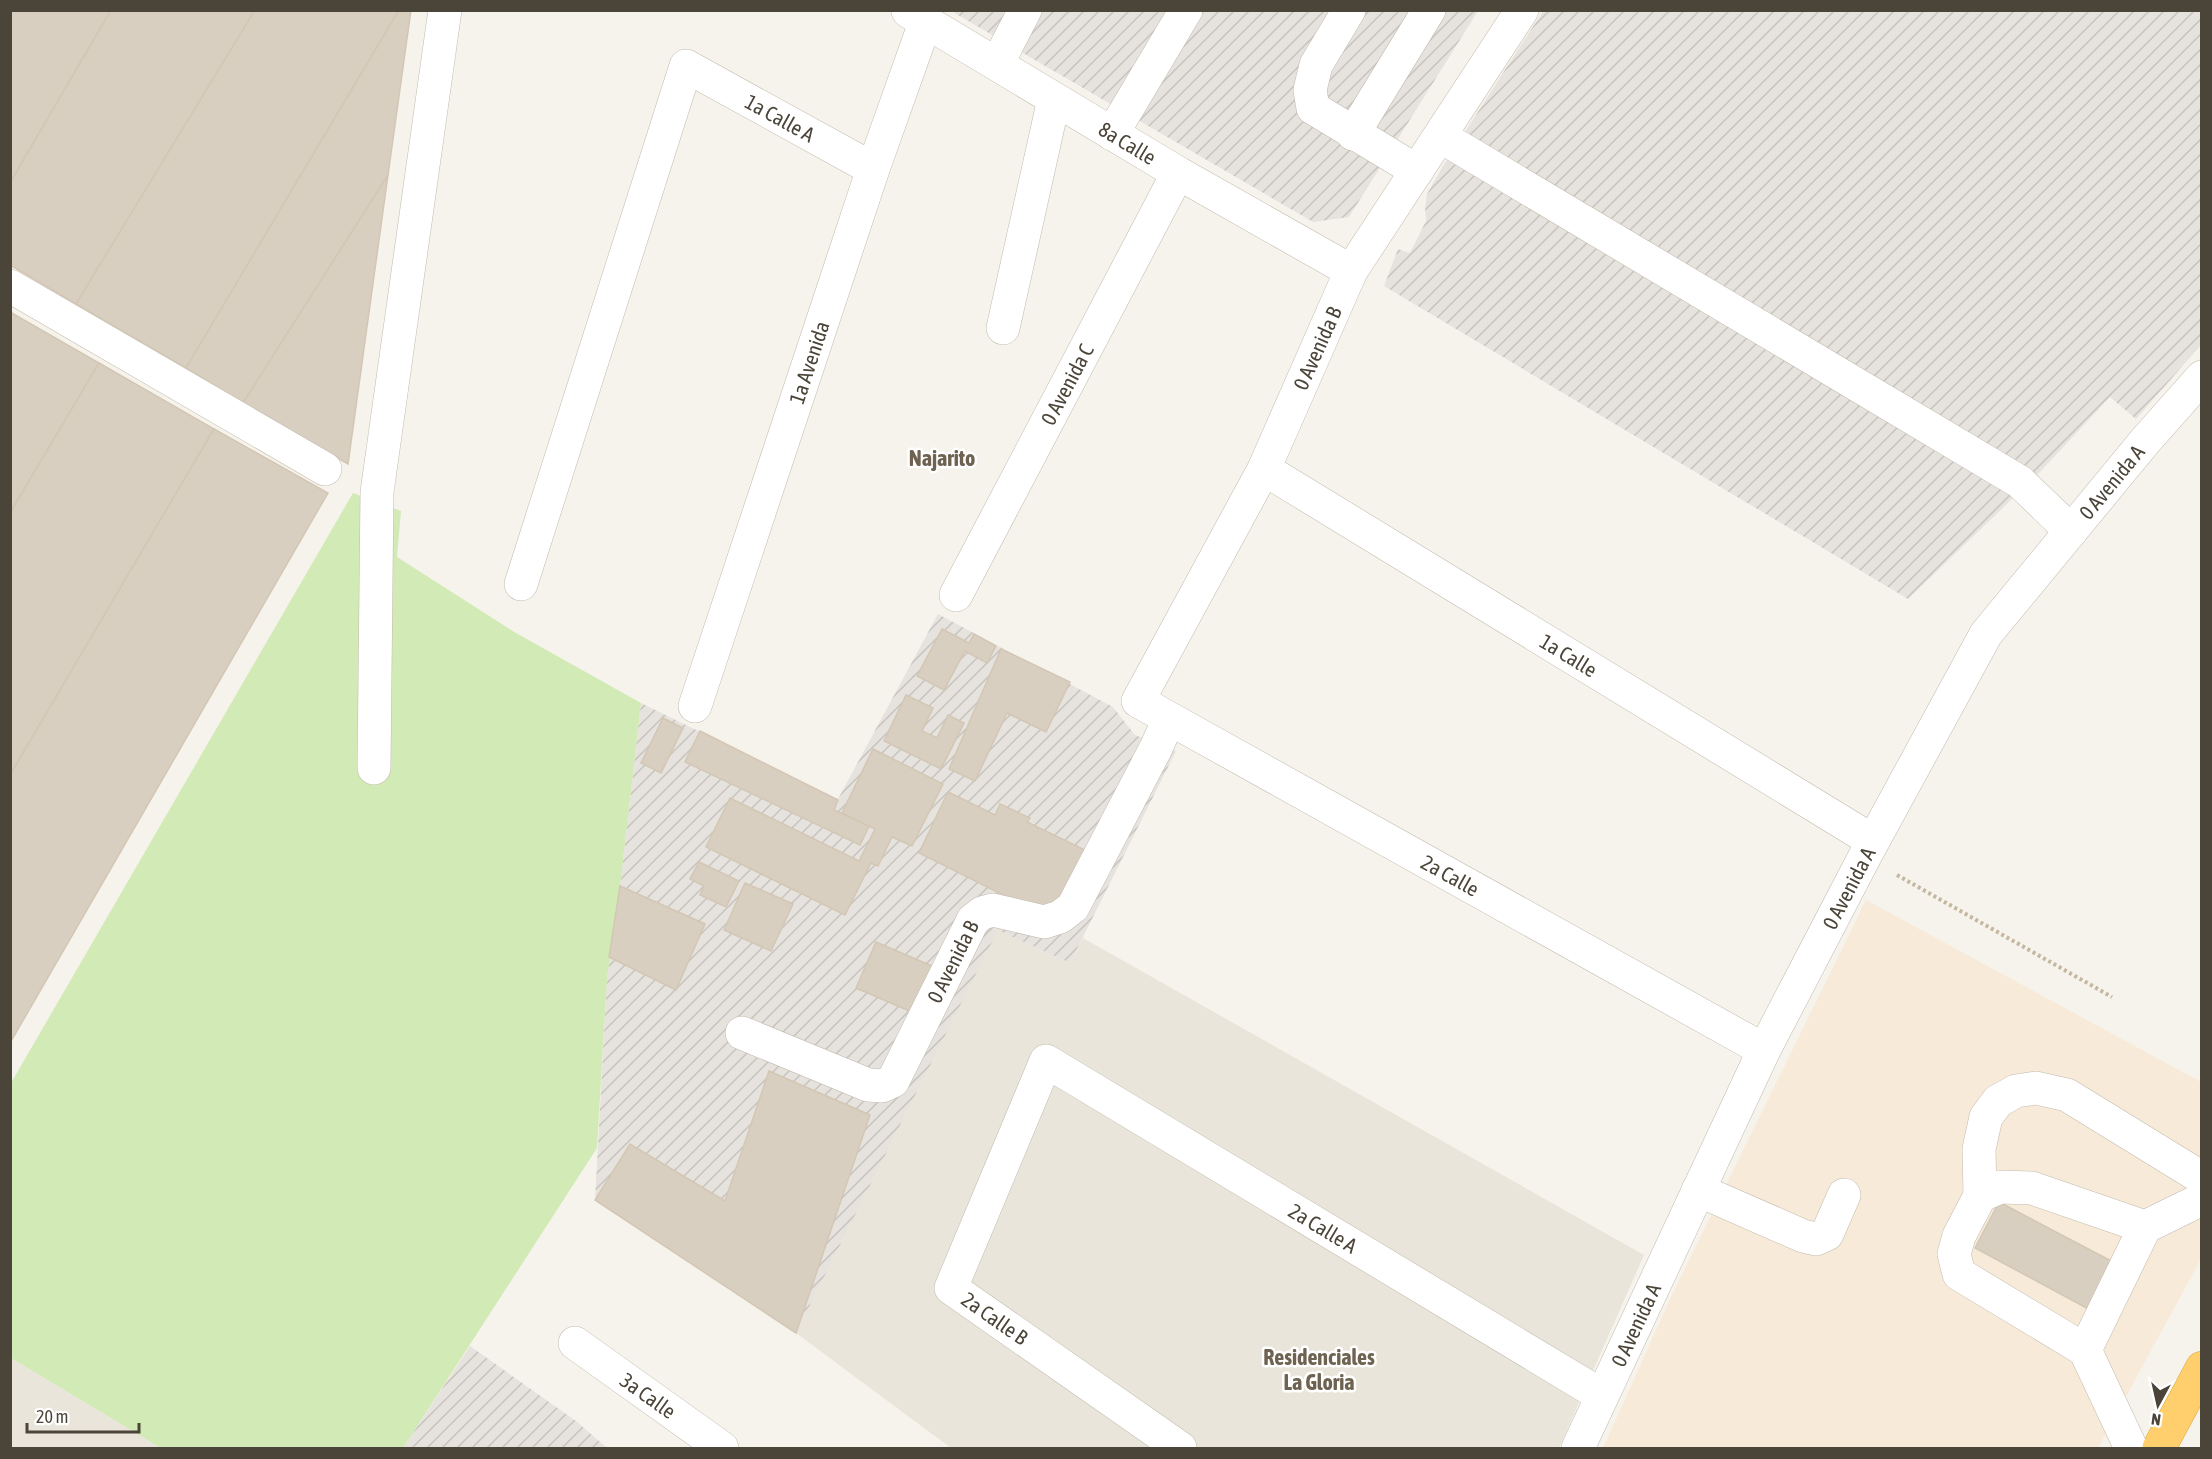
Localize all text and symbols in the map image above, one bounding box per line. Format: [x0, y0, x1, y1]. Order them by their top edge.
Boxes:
street label: 1a Calle A [741, 89, 819, 147]
street label: 8a Calle [1095, 116, 1160, 169]
street label: 0 Avenida B [1288, 303, 1346, 393]
street label: 1a Avenida [784, 318, 834, 407]
street label: 0 Avenida C [1036, 339, 1098, 429]
street label: 0 Avenida A [2074, 439, 2149, 524]
district label: Najarito [909, 445, 975, 471]
street label: 1a Calle [1536, 629, 1601, 682]
street label: 0 Avenida A [1817, 842, 1880, 933]
street label: 2a Calle [1417, 850, 1483, 901]
street label: 0 Avenida B [922, 916, 983, 1006]
street label: 2a Calle A [1285, 1198, 1362, 1258]
street label: 0 Avenida A [1606, 1279, 1666, 1370]
street label: 2a Calle B [957, 1287, 1033, 1349]
district label: Residenciales La Gloria [1263, 1344, 1375, 1395]
street label: 3a Calle [616, 1367, 681, 1423]
north arrow [2128, 1375, 2188, 1435]
scale bar [27, 1396, 140, 1434]
text: 20 m [36, 1406, 68, 1427]
text: N [2150, 1410, 2162, 1429]

